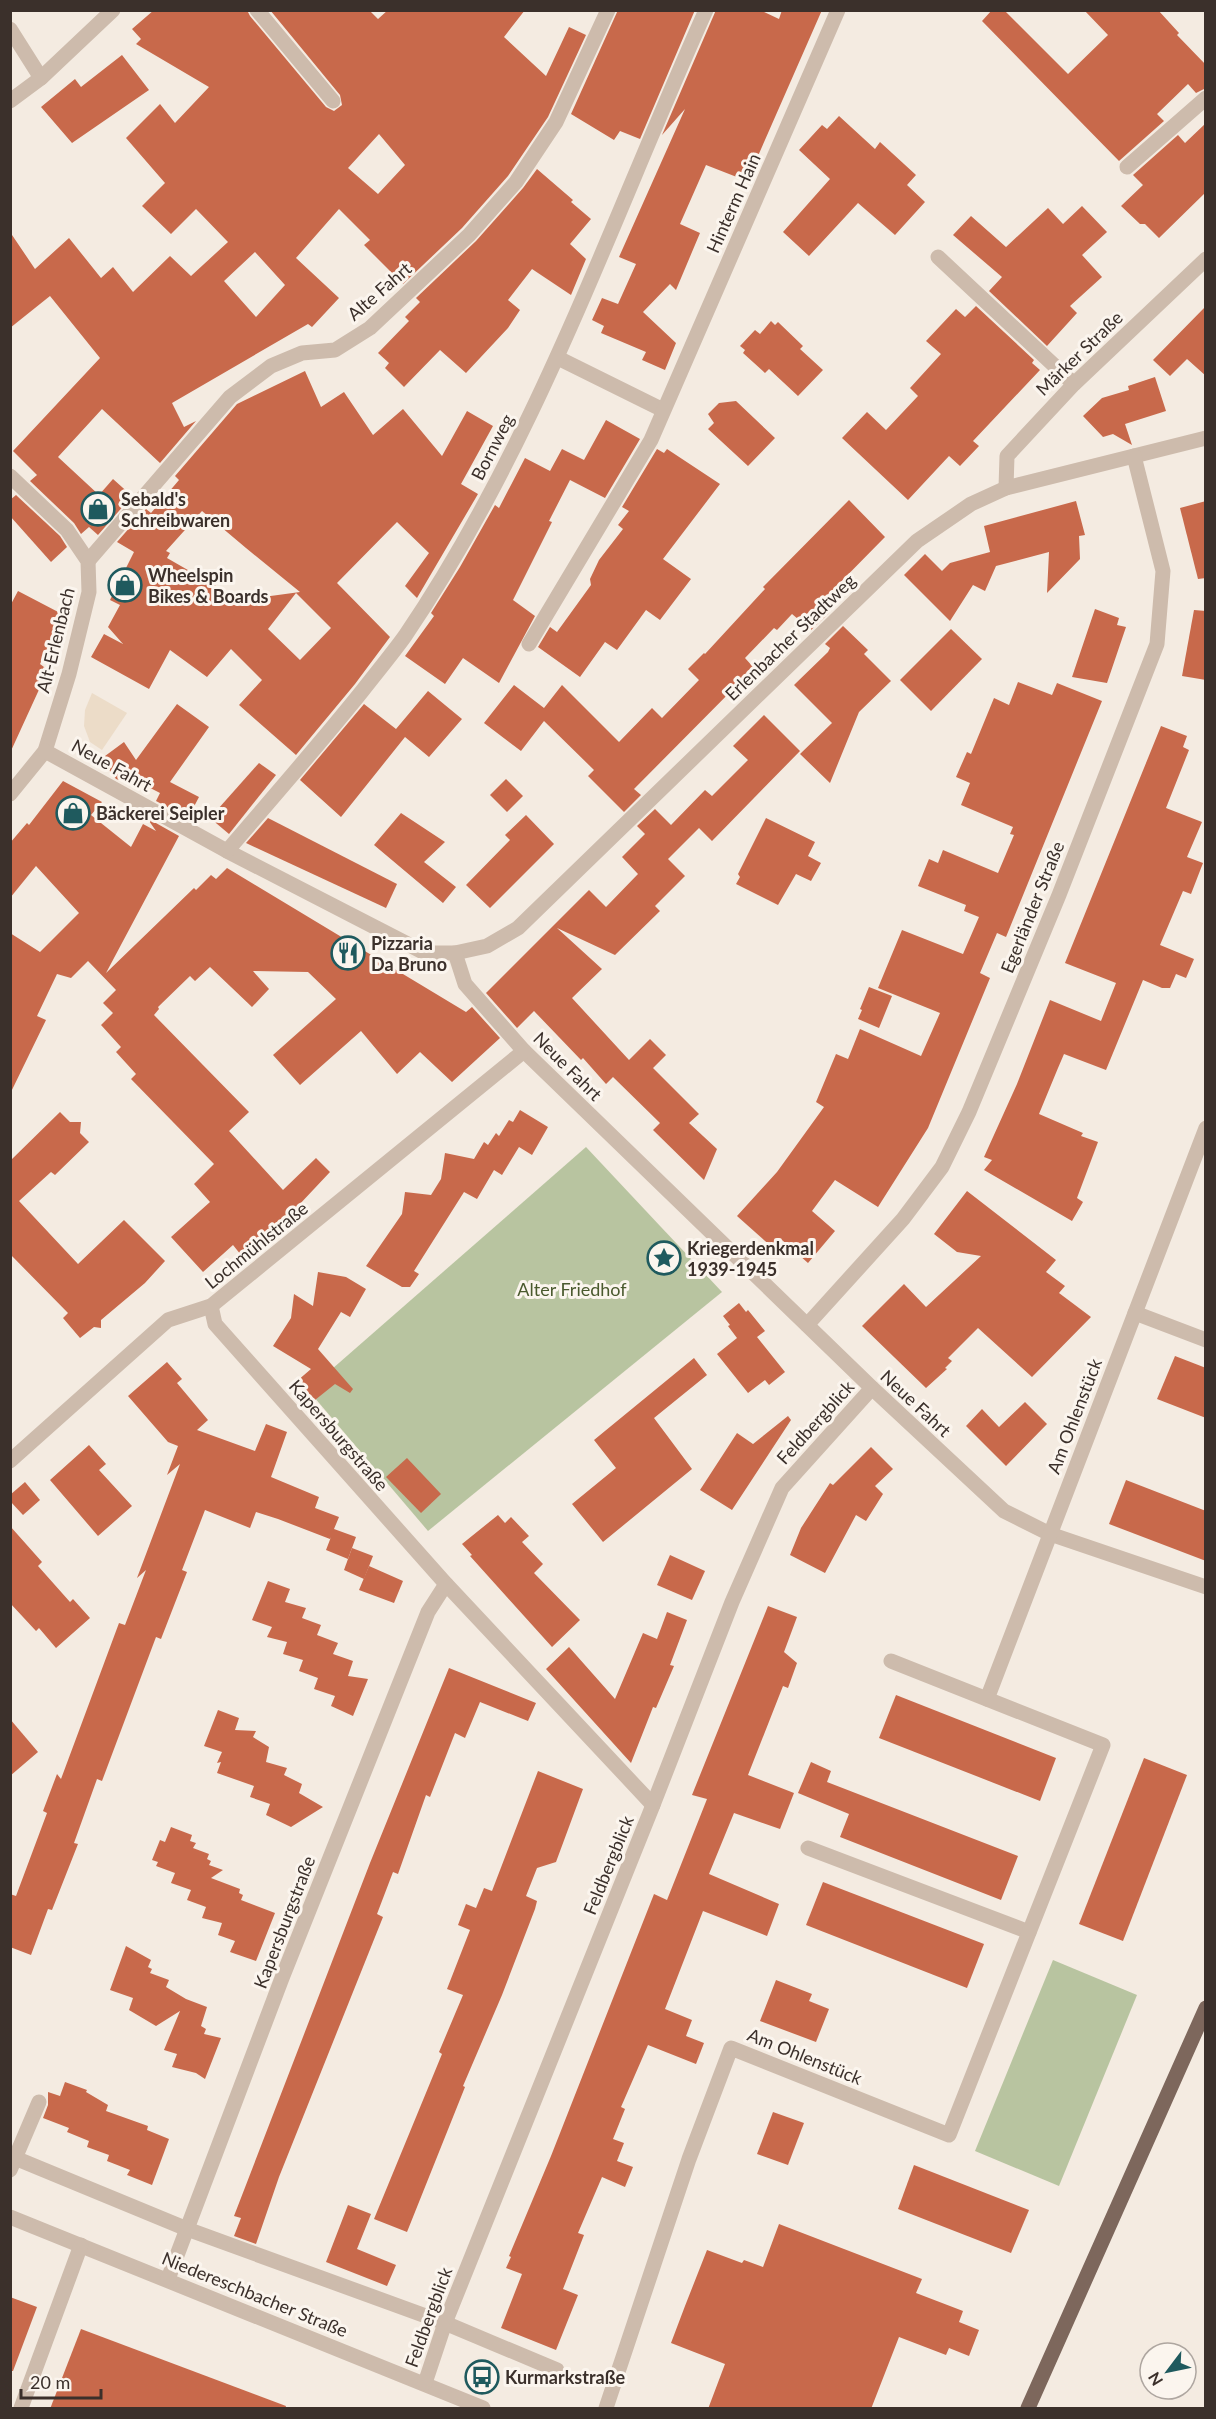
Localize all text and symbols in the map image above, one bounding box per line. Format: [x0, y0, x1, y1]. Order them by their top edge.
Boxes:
street label: Hinterm Hain [701, 150, 765, 256]
street label: Alte Fahrt [342, 257, 416, 325]
street label: Märker Straße [1031, 306, 1127, 400]
street label: Bornweg [466, 410, 518, 484]
place label: Sebald's Schreibwaren [121, 488, 230, 531]
shop icon: Sebald's Schreibwaren [80, 491, 116, 527]
place label: Wheelspin Bikes & Boards [148, 564, 269, 607]
shop icon: Wheelspin Bikes & Boards [107, 567, 143, 603]
street label: Erlenbacher Stadtweg [720, 569, 860, 705]
street label: Alt-Erlenbach [31, 585, 79, 695]
street label: Neue Fahrt [68, 734, 156, 796]
shop icon: Bäckerei Seipler [55, 795, 91, 831]
place label: Bäckerei Seipler [96, 802, 225, 824]
street label: Egerländer Straße [996, 838, 1068, 976]
place label: Pizzaria Da Bruno [371, 932, 447, 975]
restaurant icon: Pizzaria Da Bruno [330, 935, 366, 971]
street label: Neue Fahrt [529, 1027, 607, 1105]
street label: Lochmühlstraße [200, 1197, 312, 1293]
place label: Kriegerdenkmal 1939-1945 [687, 1237, 814, 1280]
place icon: Kriegerdenkmal 1939-1945 [646, 1240, 682, 1276]
park label: Alter Friedhof [517, 1278, 627, 1300]
street label: Am Ohlenstück [1042, 1354, 1106, 1477]
street label: Neue Fahrt [876, 1365, 956, 1441]
street label: Kapersburgstraße [285, 1375, 393, 1495]
street label: Feldbergblick [772, 1375, 859, 1468]
street label: Feldbergblick [578, 1811, 638, 1918]
street label: Kapersburgstraße [249, 1853, 319, 1991]
street label: Am Ohlenstück [744, 2023, 866, 2089]
street label: Niedereschbacher Straße [159, 2247, 351, 2341]
street label: Feldbergblick [400, 2263, 457, 2370]
north arrow [1138, 2341, 1198, 2401]
bus stop icon: Kurmarkstraße [464, 2359, 500, 2395]
scale bar [21, 2362, 100, 2400]
place label: Kurmarkstraße [505, 2366, 625, 2388]
text: N [1144, 2369, 1166, 2389]
text: 20 m [30, 2371, 70, 2393]

